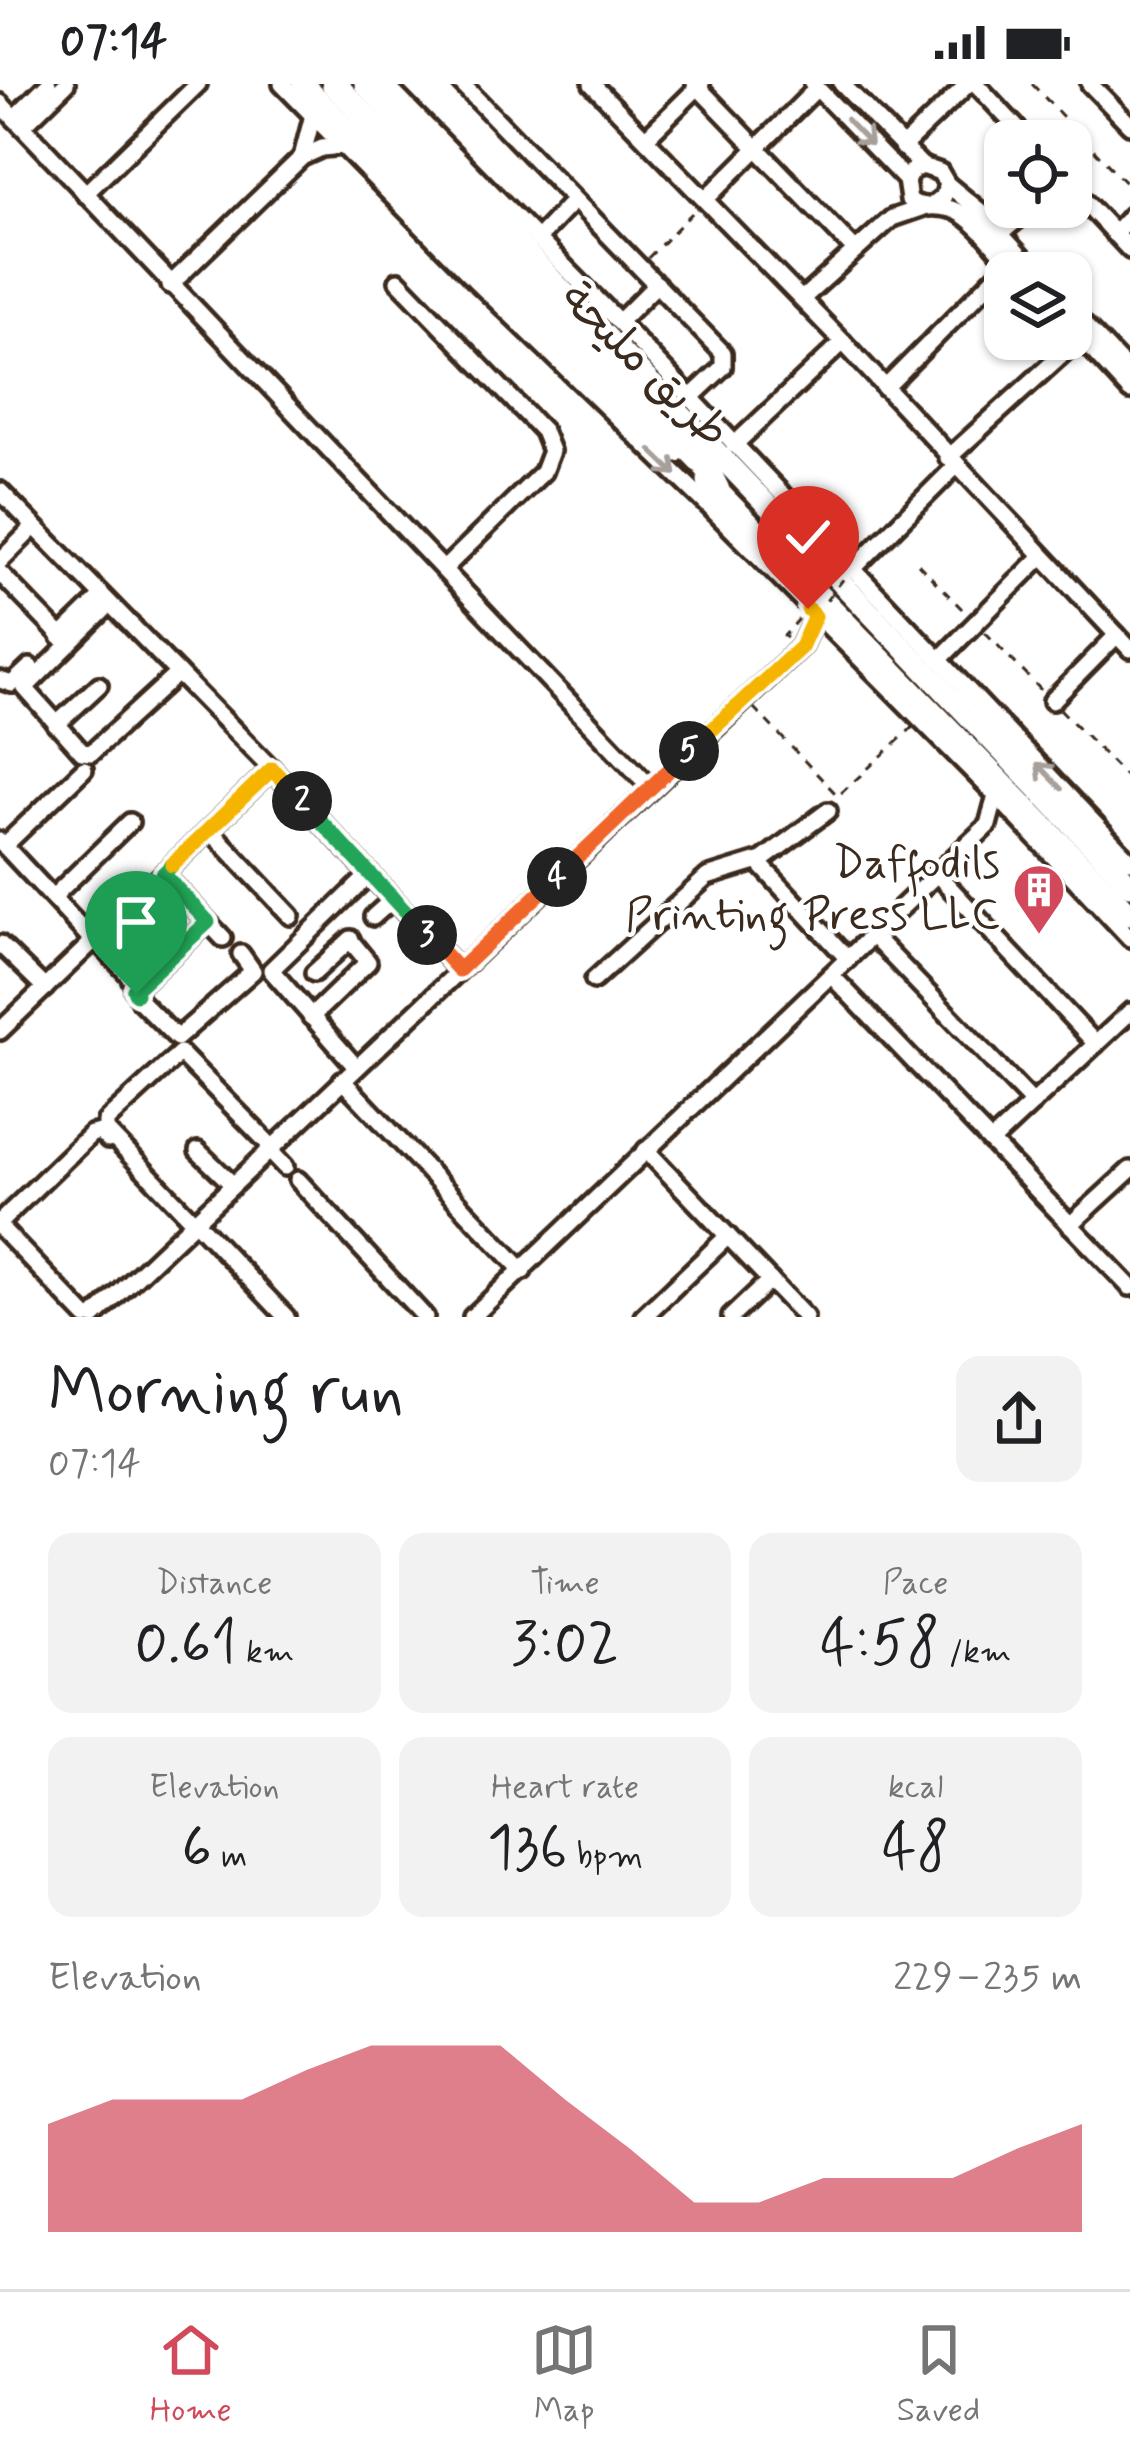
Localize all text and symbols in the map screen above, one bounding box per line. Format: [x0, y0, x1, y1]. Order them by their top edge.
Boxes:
text: 07:14 [60, 13, 167, 72]
one-way arrow [845, 117, 873, 146]
map controls [984, 120, 1092, 360]
button: locate [984, 120, 1092, 228]
button: layers [984, 252, 1092, 360]
street label: طريق مليحة [546, 270, 742, 462]
one-way arrow [648, 447, 678, 476]
pin [757, 486, 859, 609]
icon: check [775, 504, 841, 570]
pin: 5 [659, 721, 719, 781]
text: 5 [679, 729, 699, 773]
one-way arrow [1036, 762, 1064, 792]
pin: 2 [272, 771, 332, 831]
text: 2 [294, 779, 310, 823]
place label: Daffodils Printing Press LLC [625, 835, 1000, 951]
pin: 4 [527, 847, 587, 907]
text: 4 [547, 855, 567, 899]
building icon: Daffodils Printing Press LLC [1011, 862, 1067, 936]
pin [85, 871, 187, 994]
icon: arrive [103, 889, 169, 955]
pin: 3 [397, 905, 457, 965]
text: 3 [420, 913, 434, 957]
text: Morning run [48, 1351, 404, 1437]
button: share [956, 1356, 1082, 1482]
text: 07:14 [48, 1439, 141, 1490]
text: Distance [156, 1562, 272, 1606]
text: Time [530, 1562, 600, 1606]
text: Pace [883, 1562, 948, 1606]
text: 0.61 [135, 1606, 237, 1685]
text: 3:02 [511, 1606, 619, 1685]
text: 4:58 [820, 1606, 940, 1685]
text: km [237, 1631, 294, 1675]
text: /km [940, 1631, 1011, 1675]
text: Elevation [149, 1766, 279, 1810]
text: Heart rate [491, 1766, 639, 1810]
text: kcal [888, 1766, 943, 1810]
text: 6 [181, 1810, 212, 1889]
text: 136 [487, 1810, 568, 1889]
text: 48 [882, 1810, 950, 1889]
text: m [212, 1835, 247, 1879]
text: bpm [568, 1835, 643, 1879]
text: Elevation [48, 1953, 202, 2004]
text: 229–235 m [893, 1953, 1082, 2004]
tab: Home [150, 2317, 232, 2433]
tab: Map [531, 2317, 597, 2433]
tab: Saved [897, 2317, 980, 2433]

